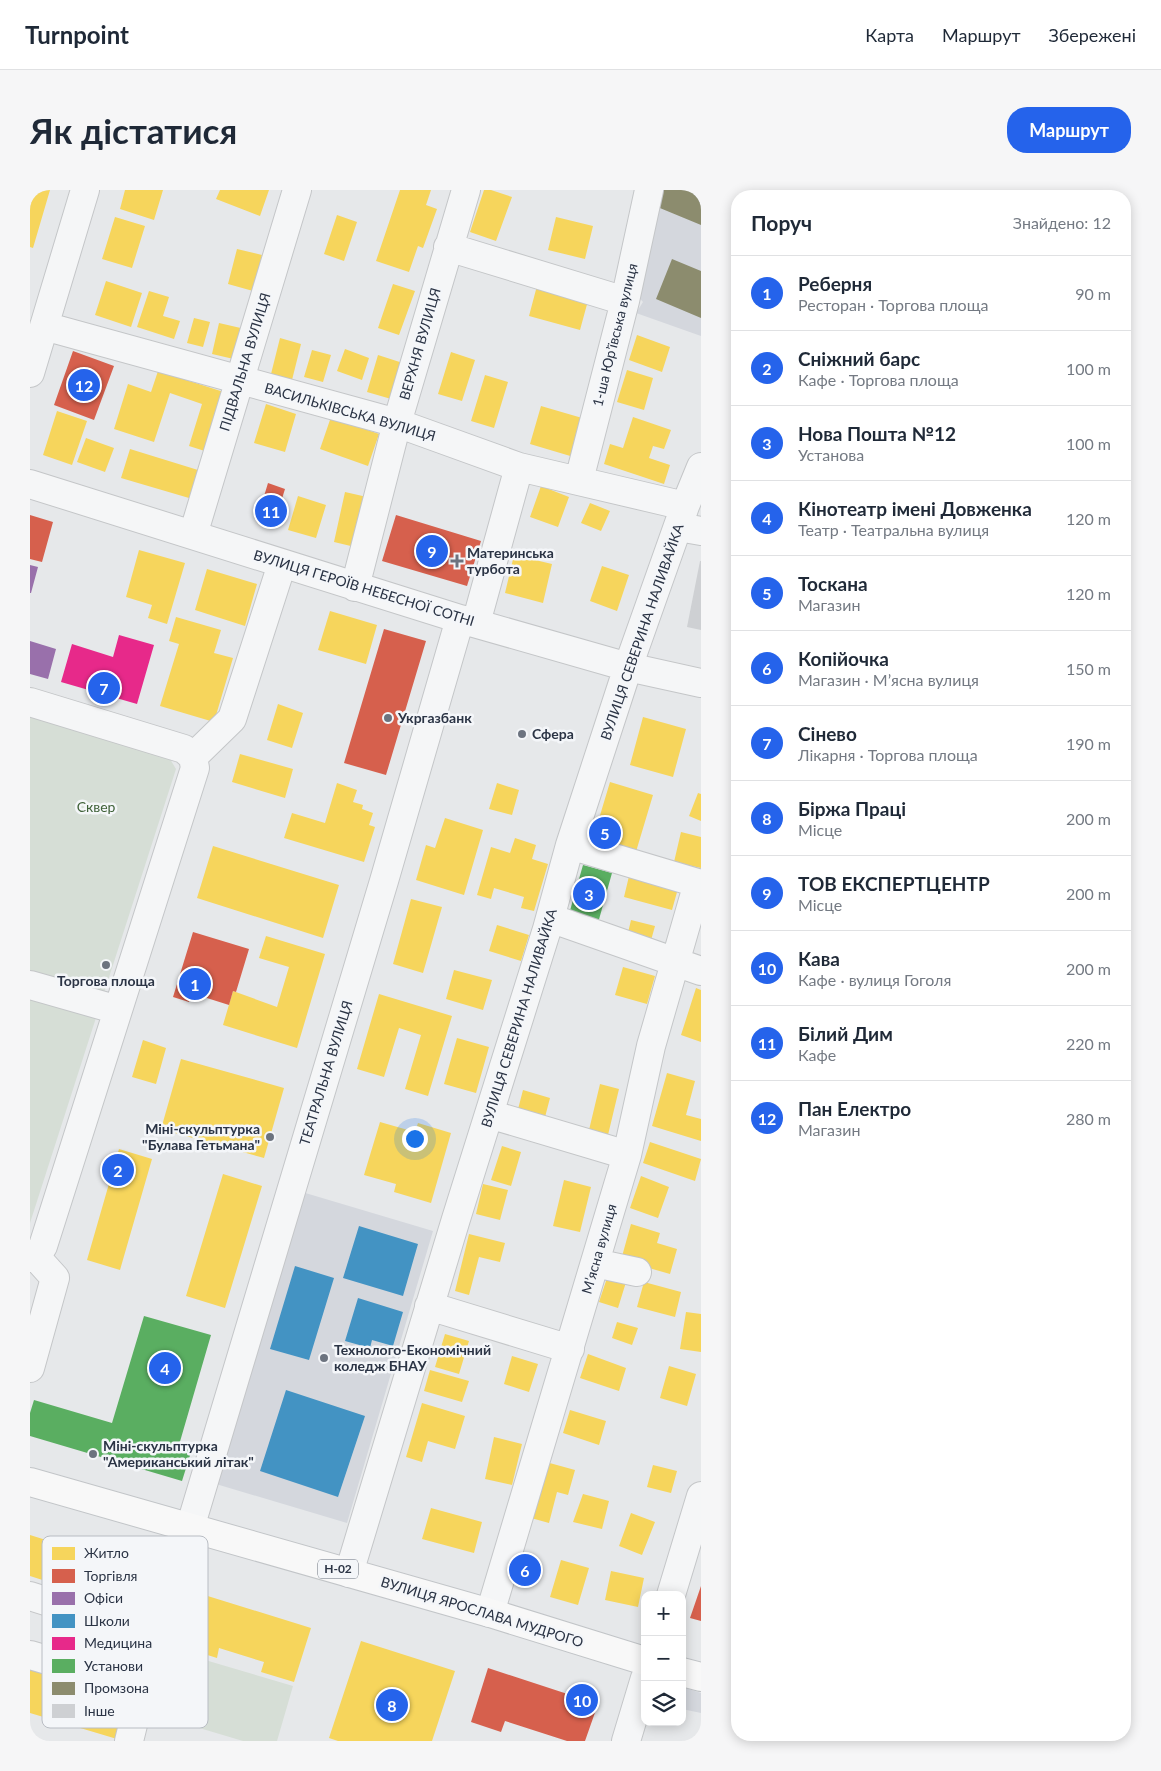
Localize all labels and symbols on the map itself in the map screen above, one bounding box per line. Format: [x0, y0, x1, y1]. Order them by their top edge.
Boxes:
street label: 1-ша Юрʼївська вулиця [588, 261, 641, 408]
street label: ВЕРХНЯ ВУЛИЦЯ [395, 286, 444, 402]
street label: ПІДВАЛЬНА ВУЛИЦЯ [215, 290, 274, 433]
pin: 12 [68, 366, 100, 404]
street label: ВАСИЛЬКІВСЬКА ВУЛИЦЯ [263, 379, 438, 444]
pin: 11 [255, 492, 287, 530]
street label: ВУЛИЦЯ СЕВЕРИНА НАЛИВАЙКА [596, 521, 687, 742]
pin: 9 [416, 532, 448, 570]
place label: Материнська турбота [467, 544, 554, 577]
street label: ВУЛИЦЯ ГЕРОЇВ НЕБЕСНОЇ СОТНІ [252, 546, 477, 629]
marker: Материнська турбота [451, 555, 463, 567]
pin: 7 [88, 669, 120, 707]
place label: Укргазбанк [397, 709, 472, 726]
marker: Укргазбанк [382, 712, 394, 724]
place label: Сфера [532, 725, 574, 742]
marker: Сфера [516, 728, 528, 740]
park label: Сквер [77, 798, 116, 815]
pin: 5 [589, 814, 621, 852]
pin: 3 [573, 875, 605, 913]
street label: ВУЛИЦЯ СЕВЕРИНА НАЛИВАЙКА [477, 906, 560, 1129]
marker: Торгова площа [100, 959, 112, 971]
pin: 1 [179, 965, 211, 1003]
place label: Торгова площа [57, 972, 155, 989]
street label: ТЕАТРАЛЬНА ВУЛИЦЯ [295, 998, 356, 1147]
place label: Міні-скульптурка "Булава Гетьмана" [142, 1120, 260, 1153]
your location [402, 1126, 428, 1152]
marker: Міні-скульптурка "Булава Гетьмана" [264, 1131, 276, 1143]
pin: 2 [102, 1151, 134, 1189]
street label: Мʼясна вулиця [578, 1202, 619, 1296]
place label: Технолого-Економічний коледж БНАУ [334, 1341, 491, 1374]
pin: 4 [149, 1349, 181, 1387]
marker: Технолого-Економічний коледж БНАУ [318, 1352, 330, 1364]
place label: Міні-скульптурка "Американський літак" [103, 1437, 254, 1470]
marker: Міні-скульптурка "Американський літак" [87, 1448, 99, 1460]
legend [42, 1536, 208, 1728]
text: Житло [84, 1544, 129, 1561]
pin: 6 [509, 1551, 541, 1589]
road number: Н-02 [318, 1560, 358, 1578]
text: Торгівля [84, 1567, 138, 1584]
street label: ВУЛИЦЯ ЯРОСЛАВА МУДРОГО [379, 1573, 586, 1651]
text: Офіси [84, 1589, 123, 1606]
text: Школи [84, 1612, 130, 1629]
text: Медицина [84, 1634, 152, 1651]
text: Установи [84, 1657, 143, 1674]
text: Промзона [84, 1679, 149, 1696]
pin: 10 [566, 1681, 598, 1719]
pin: 8 [376, 1686, 408, 1724]
text: Інше [84, 1702, 115, 1719]

